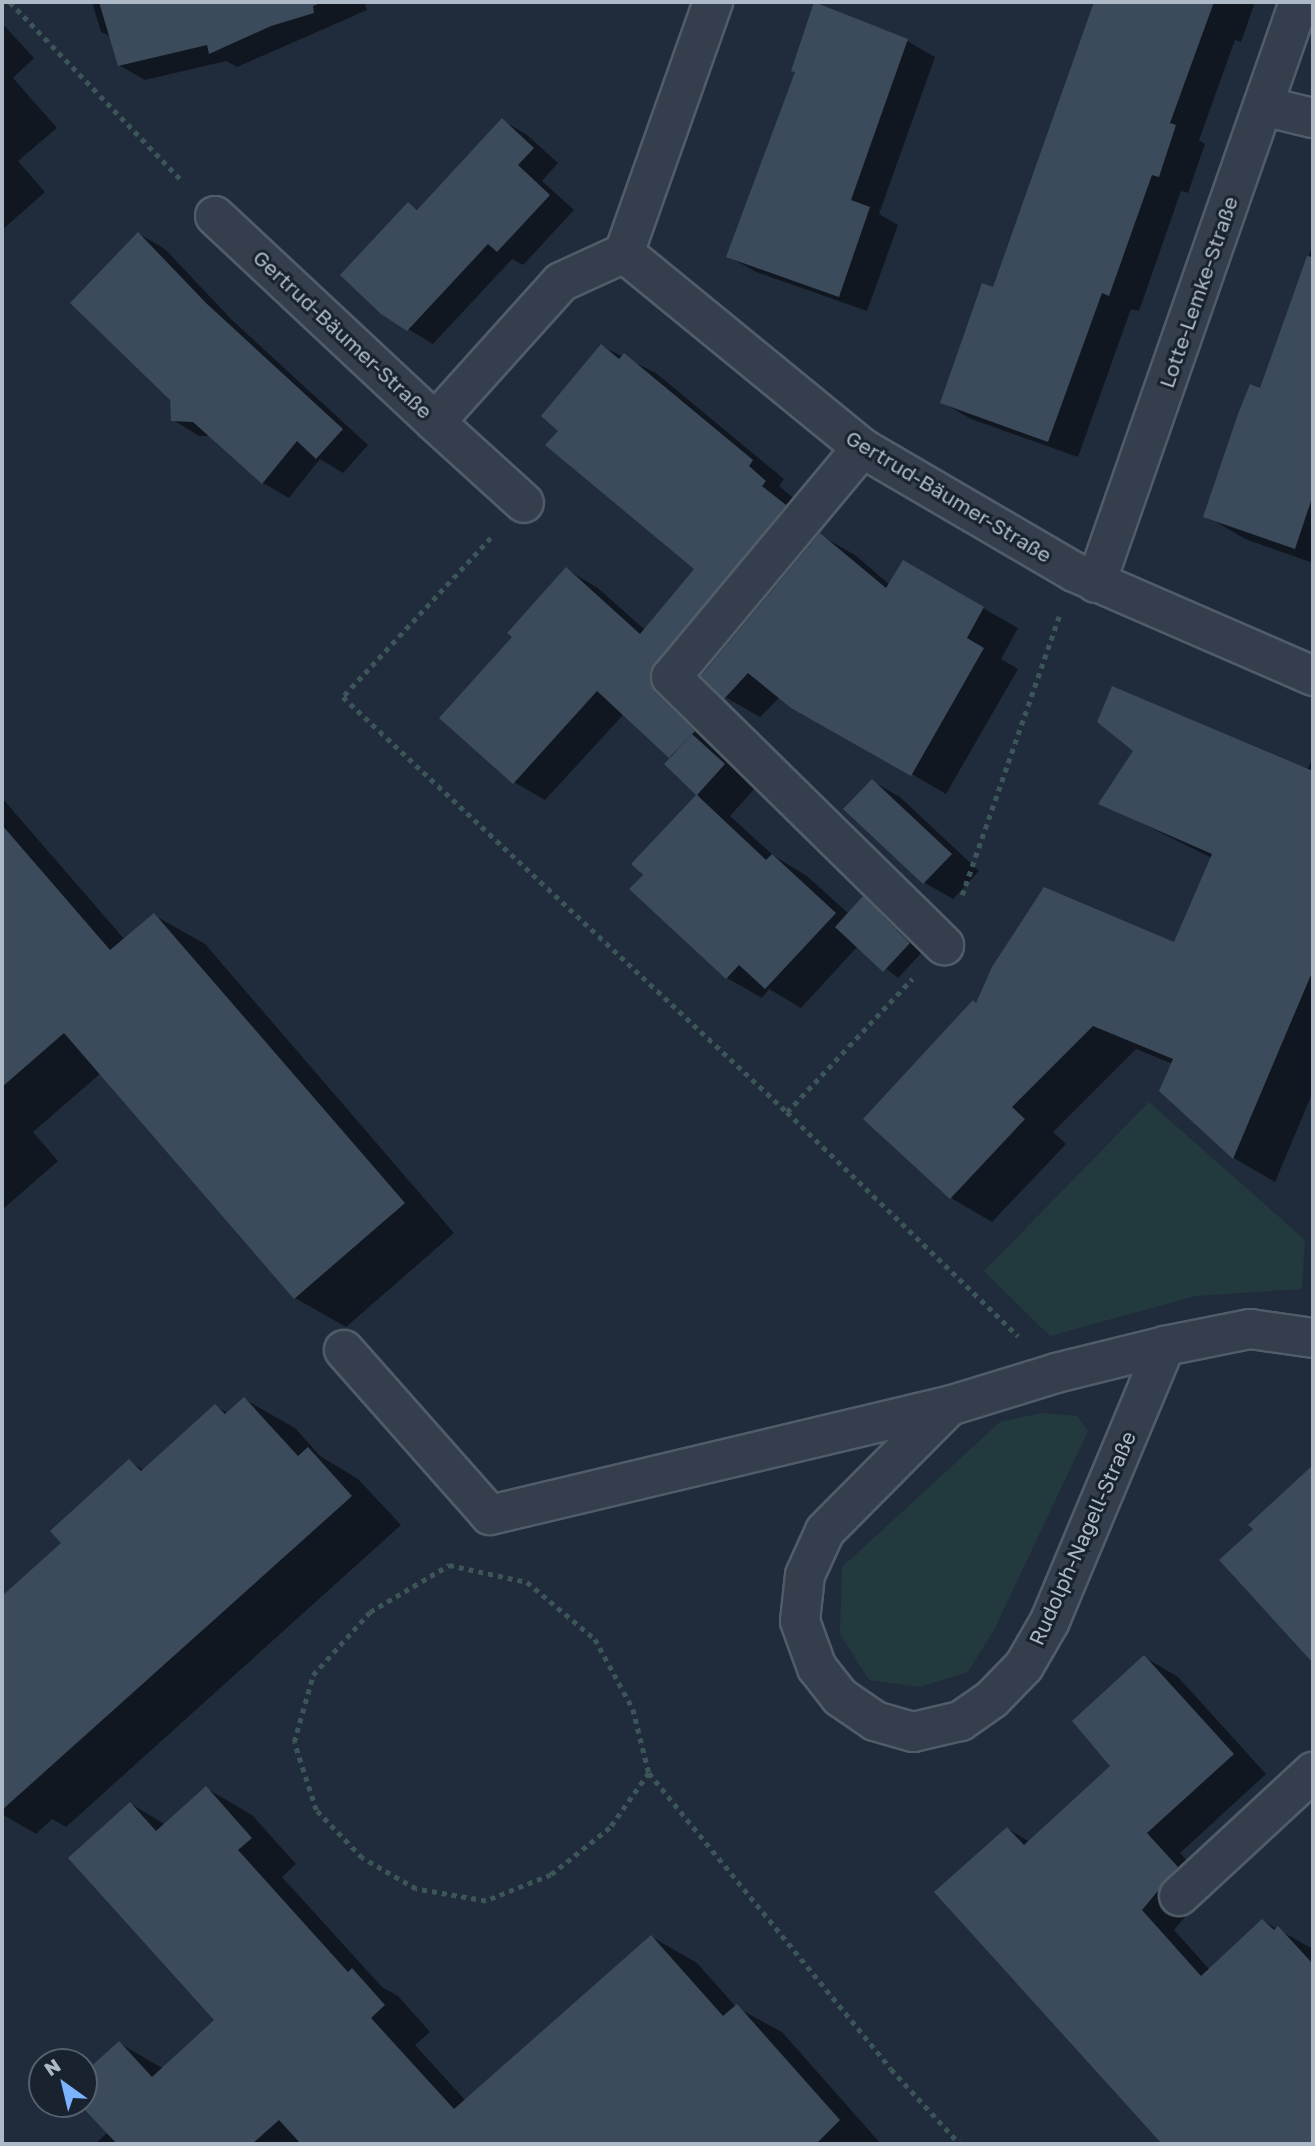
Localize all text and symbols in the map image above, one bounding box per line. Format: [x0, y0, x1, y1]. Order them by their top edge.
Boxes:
street label: Lotte-Lemke-Straße [1153, 193, 1243, 391]
street label: Gertrud-Bäumer-Straße [248, 244, 438, 424]
street label: Gertrud-Bäumer-Straße [841, 424, 1057, 568]
street label: Rudolph-Nagell-Straße [1023, 1427, 1141, 1649]
north arrow [28, 2048, 98, 2118]
text: N [40, 2053, 65, 2080]

